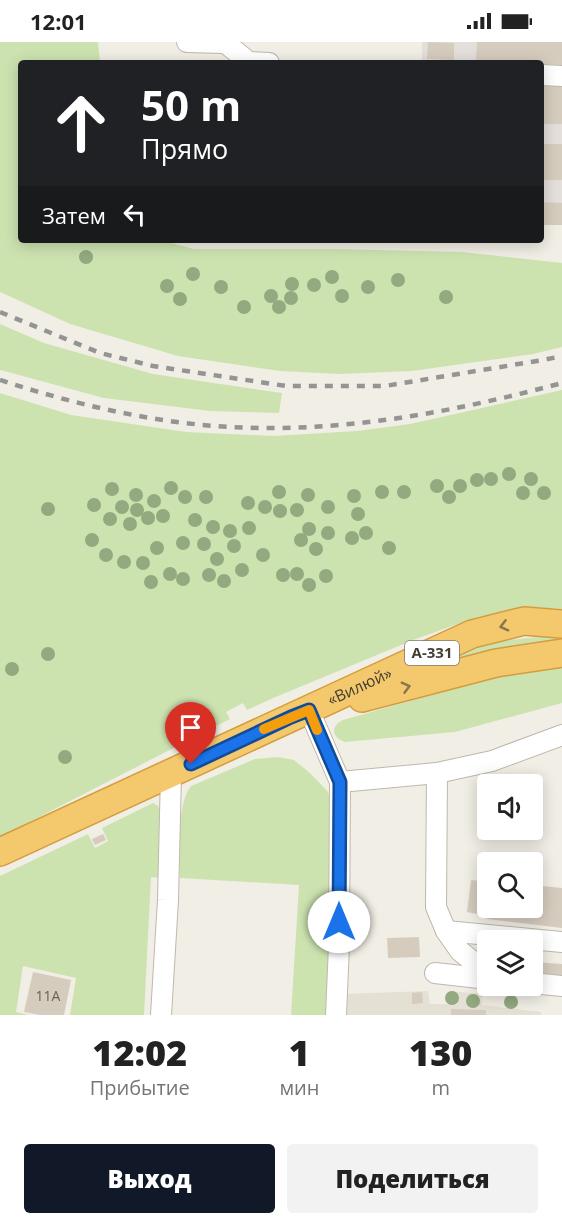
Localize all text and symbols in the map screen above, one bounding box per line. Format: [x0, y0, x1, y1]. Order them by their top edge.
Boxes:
text: 12:01 [30, 6, 87, 36]
text: 50 m [141, 76, 241, 133]
icon: ahead [42, 84, 120, 162]
text: Прямо [141, 130, 228, 167]
icon: left [118, 198, 151, 231]
text: Затем [42, 200, 106, 230]
one-way arrow [499, 618, 509, 631]
road number: А-331 [405, 641, 459, 665]
street label: «Вилюй» [324, 661, 395, 710]
one-way arrow [400, 682, 411, 694]
pin [165, 702, 216, 764]
icon: arrive [174, 711, 207, 744]
map controls [477, 774, 543, 996]
button: sound [477, 774, 543, 840]
button: search [477, 852, 543, 918]
position arrow [307, 890, 371, 954]
button: layers [477, 930, 543, 996]
house number: 11А [36, 986, 61, 1005]
text: 12:02 [92, 1028, 187, 1077]
text: 1 [289, 1028, 310, 1077]
text: 130 [409, 1028, 472, 1077]
text: Прибытие [90, 1074, 190, 1101]
text: мин [279, 1074, 319, 1101]
text: m [431, 1074, 450, 1101]
button: Выход [24, 1144, 275, 1213]
button: Поделиться [287, 1144, 538, 1213]

